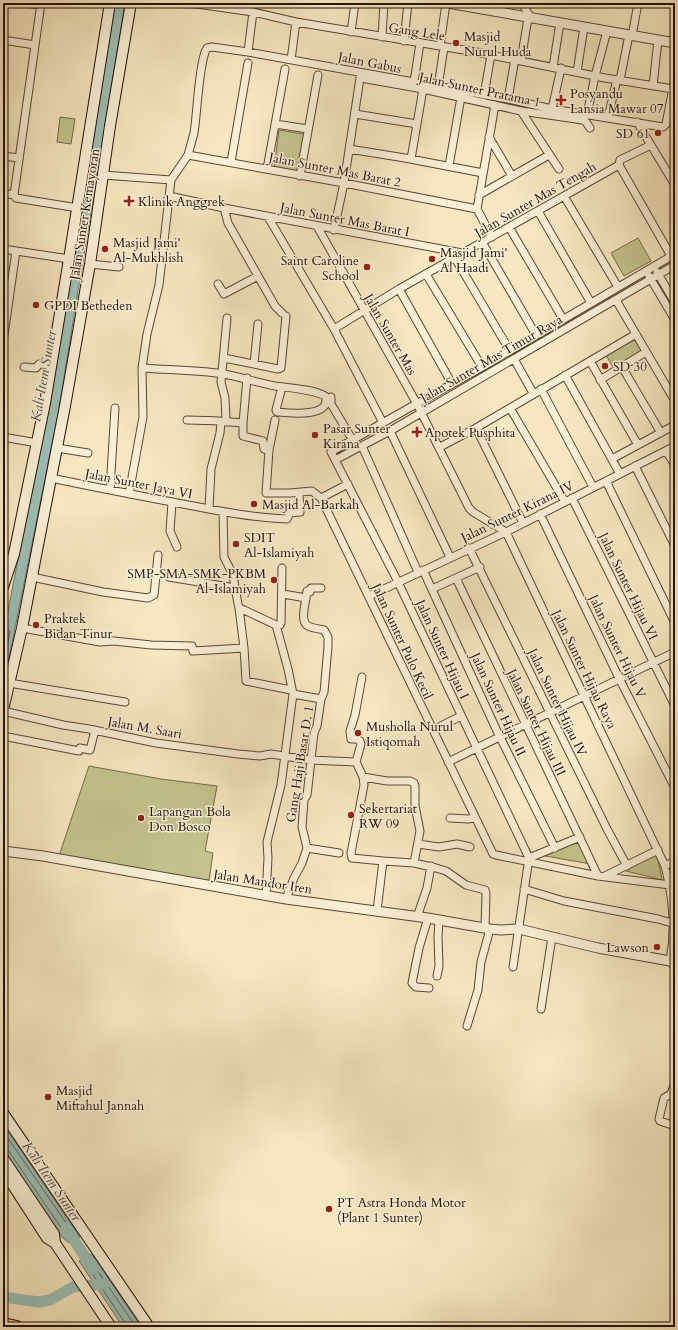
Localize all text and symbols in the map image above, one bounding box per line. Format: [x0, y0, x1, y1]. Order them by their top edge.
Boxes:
street label: Gang Lele [387, 19, 447, 45]
place label: Masjid Nurul Huda [464, 28, 532, 61]
marker: Masjid Nurul Huda [451, 38, 461, 48]
street label: Jalan Gabus [335, 48, 403, 78]
street label: Jalan Sunter Pratama 1 [415, 68, 542, 112]
place label: Posyandu Lansia Mawar 07 [570, 85, 664, 118]
marker: Posyandu Lansia Mawar 07 [555, 94, 567, 106]
place label: SD 61 [616, 125, 650, 143]
marker: SD 61 [653, 128, 663, 138]
street label: Jalan Sunter Kemayoran [65, 146, 104, 283]
street label: Jalan Sunter Mas Barat 2 [265, 148, 403, 192]
street label: Jalan Sunter Mas Tengah [470, 158, 600, 243]
place label: Klinik Anggrek [138, 193, 225, 211]
marker: Klinik Anggrek [123, 195, 135, 207]
street label: Jalan Sunter Mas Barat I [277, 198, 411, 241]
place label: Masjid Jami' Al-Mukhlish [113, 234, 183, 267]
marker: Masjid Jami' Al-Mukhlish [100, 244, 110, 254]
place label: Masjid Jami' Al Haadi [440, 244, 508, 277]
place label: Saint Caroline School [281, 252, 360, 285]
marker: Masjid Jami' Al Haadi [427, 254, 437, 264]
marker: Saint Caroline School [362, 262, 372, 272]
street label: Jalan Sunter Mas [359, 289, 421, 379]
place label: GPDI Betheden [44, 297, 133, 315]
marker: GPDI Betheden [31, 300, 41, 310]
street label: Jalan Sunter Mas Timur Raya [415, 311, 566, 408]
water label: Kali Item Sunter [26, 328, 61, 423]
place label: SD 30 [613, 358, 647, 376]
marker: SD 30 [600, 361, 610, 371]
place label: Pasar Sunter Kirana [323, 420, 391, 453]
place label: Apotek Pusphita [425, 424, 516, 442]
marker: Apotek Pusphita [412, 427, 422, 437]
marker: Pasar Sunter Kirana [310, 430, 320, 440]
street label: Jalan Sunter Jaya VI [82, 464, 194, 503]
street label: Jalan Sunter Kirana IV [456, 477, 577, 548]
place label: Masjid Al-Barkah [262, 496, 359, 514]
marker: Masjid Al-Barkah [249, 499, 259, 509]
street label: Jalan Sunter Hijau VI [593, 528, 662, 643]
place label: SDIT Al-Islamiyah [244, 529, 314, 562]
marker: SDIT Al-Islamiyah [231, 539, 241, 549]
place label: SMP-SMA-SMK-PKBM Al-Islamiyah [127, 565, 266, 598]
marker: SMP-SMA-SMK-PKBM Al-Islamiyah [269, 575, 279, 585]
street label: Jalan Sunter Pulo Kecil [366, 579, 437, 703]
street label: Jalan Sunter Hijau V [583, 590, 650, 702]
street label: Jalan Sunter Hijau I [410, 595, 473, 702]
street label: Jalan Sunter Hijau Raya [546, 605, 621, 732]
place label: Praktek Bidan Tinur [44, 610, 113, 643]
marker: Praktek Bidan Tinur [31, 620, 41, 630]
street label: Jalan Sunter Hijau IV [522, 644, 591, 760]
street label: Jalan Sunter Hijau II [465, 648, 530, 759]
street label: Jalan Sunter Hijau III [502, 664, 570, 779]
street label: Gang Haji Basar D. 1 [282, 704, 318, 824]
street label: Jalan M. Saari [104, 712, 184, 743]
place label: Musholla Nurul Istiqomah [366, 718, 454, 751]
marker: Musholla Nurul Istiqomah [353, 728, 363, 738]
place label: Sekertariat RW 09 [359, 800, 417, 833]
place label: Lapangan Bola Don Bosco [149, 803, 231, 836]
marker: Sekertariat RW 09 [346, 810, 356, 820]
marker: Lapangan Bola Don Bosco [136, 813, 146, 823]
street label: Jalan Mandor Iren [210, 865, 314, 899]
place label: Lawson [606, 939, 650, 957]
marker: Lawson [652, 942, 662, 952]
place label: Masjid Miftahul Jannah [56, 1082, 144, 1115]
marker: Masjid Miftahul Jannah [43, 1092, 53, 1102]
water label: Kali Item Sunter [18, 1138, 86, 1225]
place label: PT Astra Honda Motor (Plant 1 Sunter) [337, 1194, 466, 1227]
marker: PT Astra Honda Motor (Plant 1 Sunter) [324, 1204, 334, 1214]

